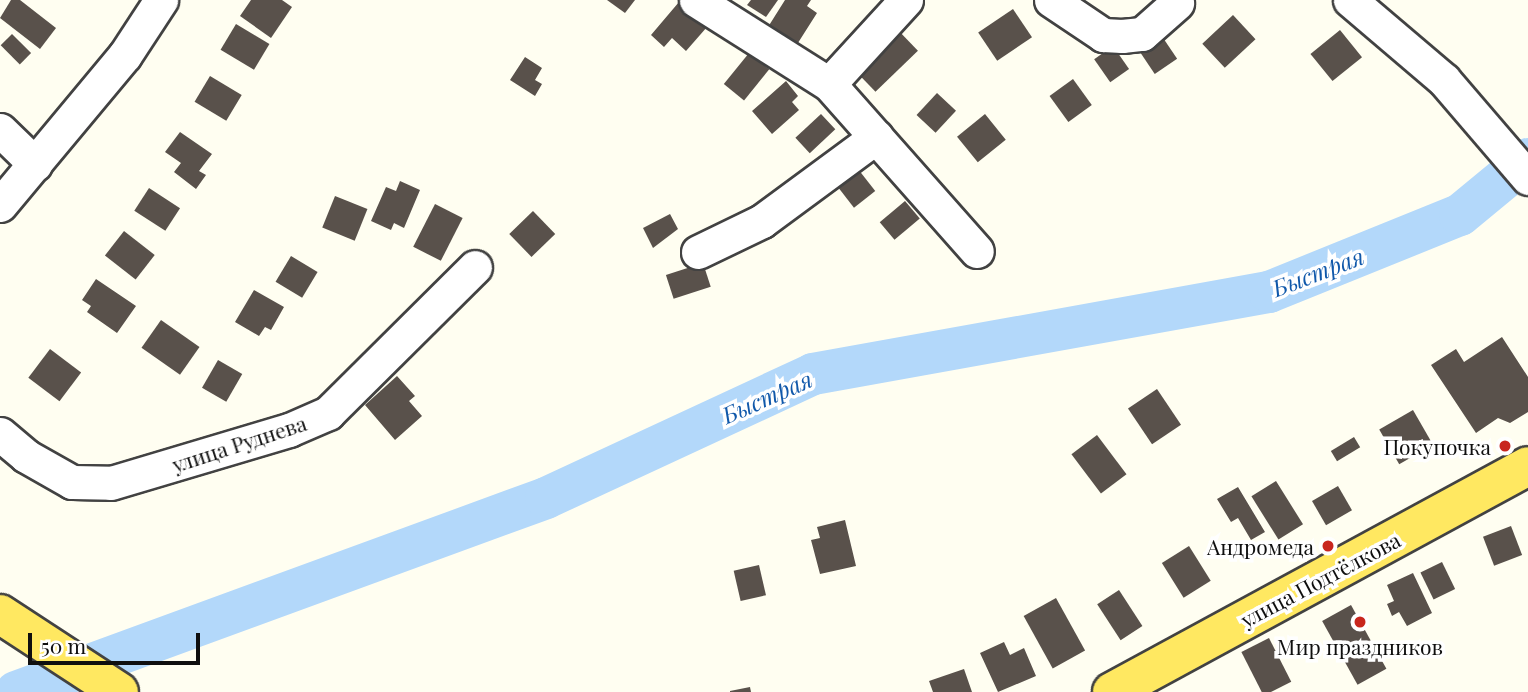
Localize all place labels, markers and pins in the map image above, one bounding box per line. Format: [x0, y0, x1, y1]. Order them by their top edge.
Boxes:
place label: Покупочка [1384, 433, 1491, 459]
marker: Покупочка [1497, 438, 1513, 454]
place label: Андромеда [1207, 533, 1314, 559]
marker: Андромеда [1320, 538, 1336, 554]
marker: Мир праздников [1352, 614, 1368, 630]
place label: Мир праздников [1277, 633, 1443, 659]

